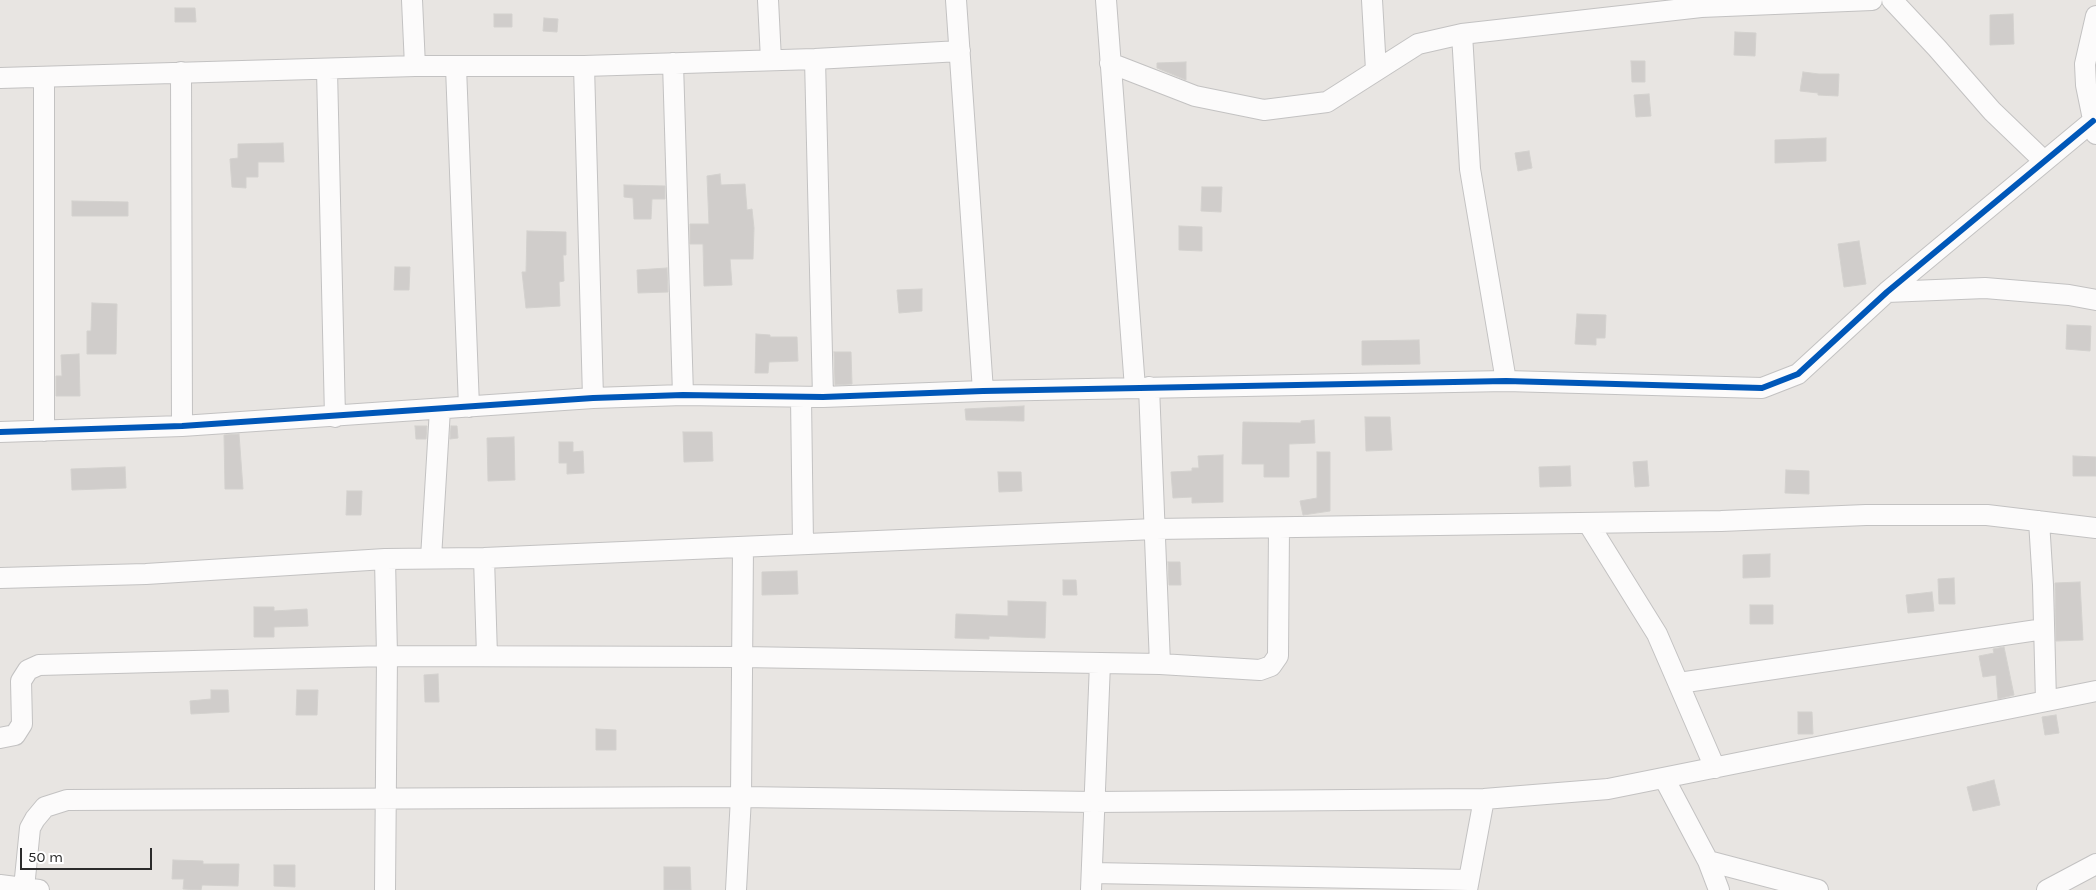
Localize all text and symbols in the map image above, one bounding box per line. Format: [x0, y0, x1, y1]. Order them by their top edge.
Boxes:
scale bar [22, 838, 155, 870]
text: 50 m [28, 848, 63, 866]

